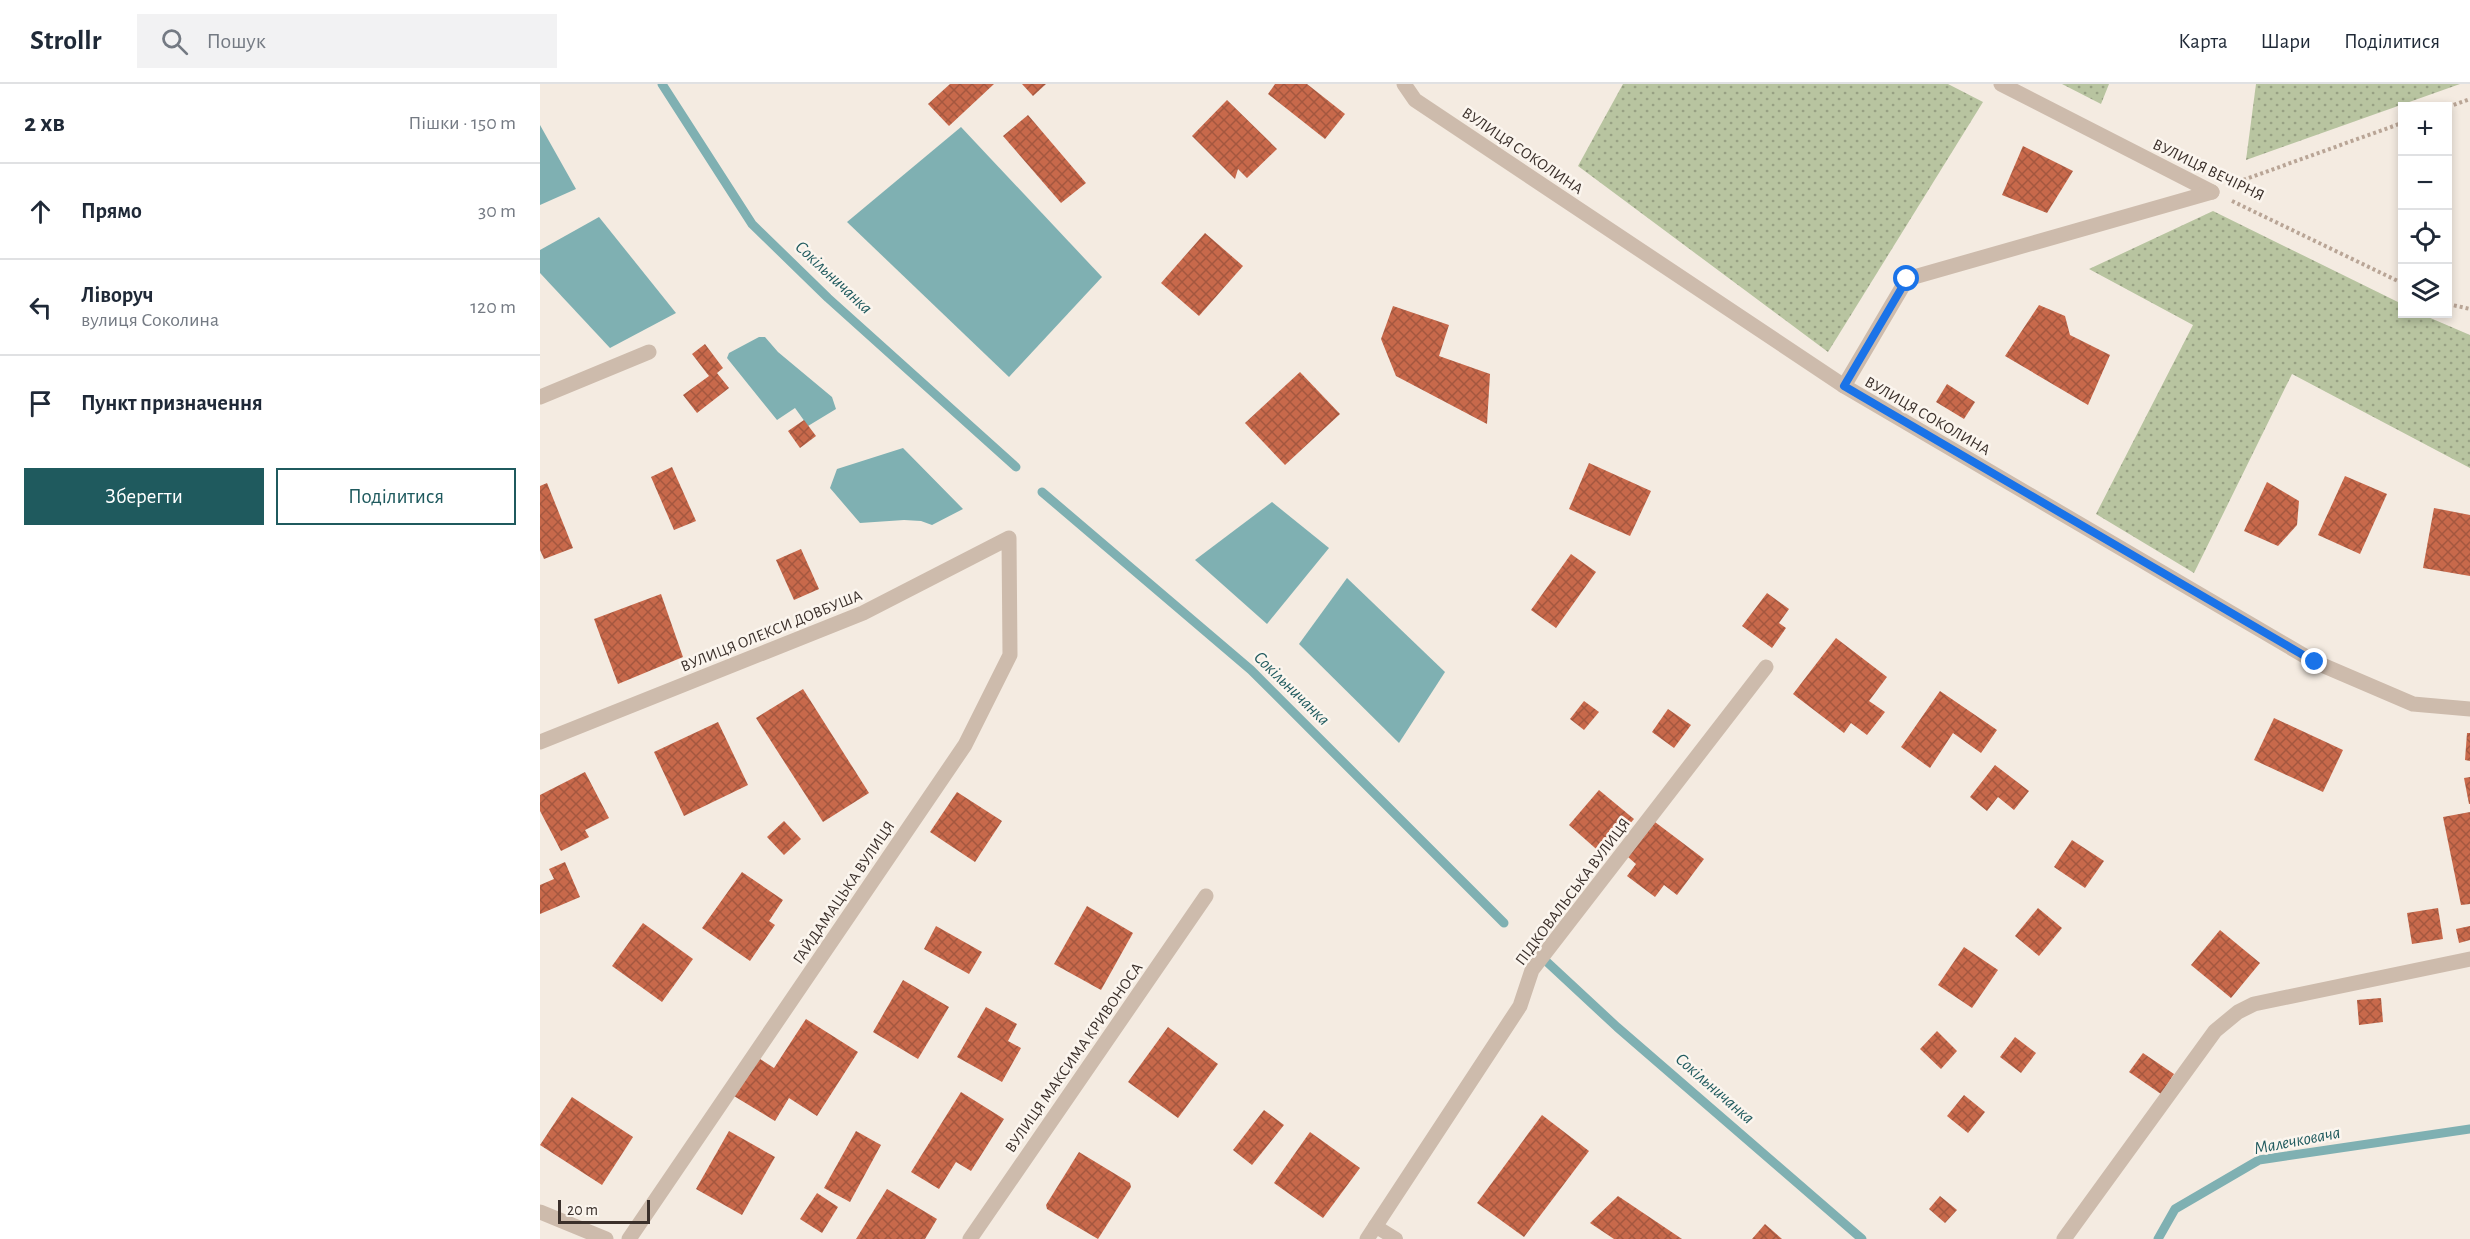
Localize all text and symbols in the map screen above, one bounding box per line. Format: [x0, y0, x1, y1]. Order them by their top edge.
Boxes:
search box [137, 14, 557, 68]
icon: search [158, 25, 191, 58]
text: Strollr [30, 27, 101, 55]
text: Пошук [206, 30, 266, 52]
text: Карта [2178, 31, 2228, 52]
text: Шари [2261, 31, 2311, 52]
text: Поділитися [2344, 31, 2440, 52]
map controls [2398, 102, 2452, 318]
button: + [2398, 102, 2452, 156]
street label: ВУЛИЦЯ СОКОЛИНА [1459, 104, 1586, 198]
text: 2 хв [24, 110, 65, 136]
text: Пішки · 150 m [408, 113, 516, 133]
street label: ВУЛИЦЯ ВЕЧІРНЯ [2150, 136, 2267, 204]
button: − [2398, 156, 2452, 210]
icon: ahead [24, 195, 57, 228]
text: Прямо [81, 200, 142, 222]
text: 30 m [478, 201, 516, 221]
button: locate [2398, 210, 2452, 264]
water label: Сокільничанка [791, 238, 875, 318]
button: layers [2398, 264, 2452, 318]
route start [1893, 265, 1919, 291]
text: Ліворуч [81, 284, 154, 306]
icon: left [24, 291, 57, 324]
text: 120 m [470, 297, 516, 317]
text: вулиця Соколина [81, 310, 219, 330]
street label: ВУЛИЦЯ СОКОЛИНА [1862, 373, 1994, 459]
icon: arrive [24, 387, 57, 420]
text: Пункт призначення [81, 392, 263, 414]
button: Зберегти [24, 468, 264, 525]
button: Поділитися [276, 468, 516, 525]
street label: ВУЛИЦЯ ОЛЕКСИ ДОВБУША [678, 587, 865, 675]
water label: Сокільничанка [1250, 648, 1333, 729]
route end [2301, 648, 2327, 674]
street label: ПІДКОВАЛЬСЬКА ВУЛИЦЯ [1512, 815, 1633, 968]
street label: ГАЙДАМАЦЬКА ВУЛИЦЯ [789, 818, 898, 967]
street label: ВУЛИЦЯ МАКСИМА КРИВОНОСА [1002, 959, 1146, 1155]
water label: Сокільничанка [1671, 1050, 1757, 1128]
water label: Малечковача [2253, 1124, 2342, 1158]
scale bar [558, 1197, 650, 1224]
text: 20 m [567, 1202, 598, 1218]

